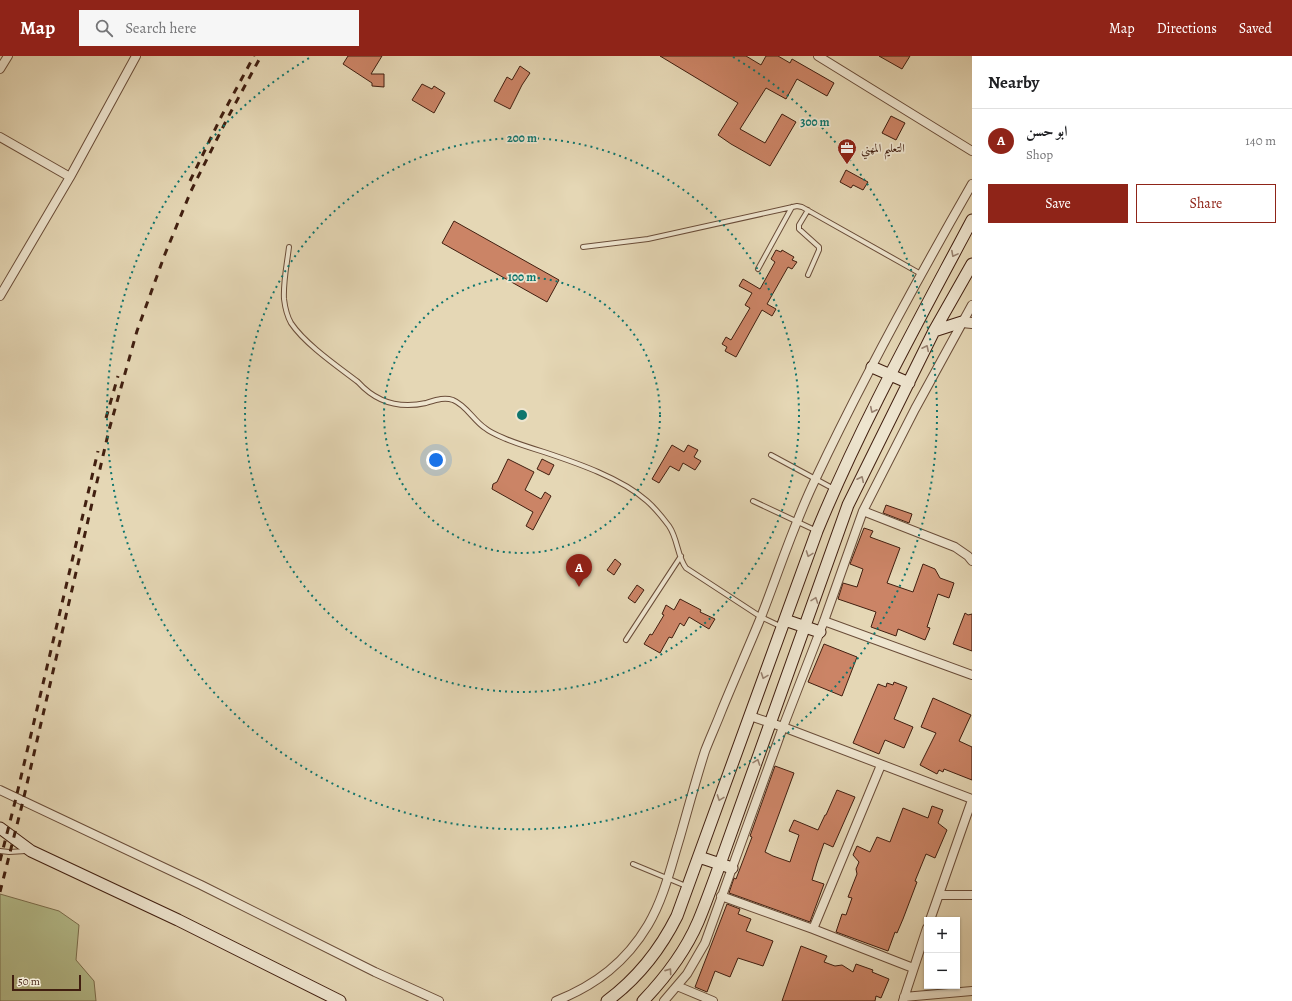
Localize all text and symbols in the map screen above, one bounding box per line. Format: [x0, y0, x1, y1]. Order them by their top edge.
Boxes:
search box [79, 10, 359, 46]
text: Map [20, 15, 55, 41]
icon: search [93, 17, 115, 39]
text: Search here [125, 18, 197, 38]
text: Map [1109, 19, 1135, 38]
text: Directions [1157, 19, 1217, 38]
text: Saved [1239, 19, 1272, 38]
text: Nearby [988, 71, 1039, 94]
text: 300 m [800, 114, 830, 130]
text: ابو حسن [1026, 121, 1067, 141]
text: 200 m [507, 130, 537, 146]
text: A [997, 132, 1005, 149]
text: 140 m [1245, 132, 1276, 149]
office icon: التعليم المهني [836, 137, 858, 165]
place label: التعليم المهني [861, 140, 905, 160]
text: Shop [1026, 146, 1053, 163]
button: Save [988, 184, 1128, 223]
button: Share [1136, 184, 1276, 223]
one-way arrow [951, 250, 959, 258]
text: 100 m [508, 269, 536, 285]
one-way arrow [921, 344, 929, 352]
one-way arrow [870, 405, 878, 413]
centre of rings [515, 408, 529, 422]
your location [426, 450, 446, 470]
one-way arrow [856, 476, 864, 483]
one-way arrow [805, 550, 814, 557]
pin: A [566, 554, 592, 587]
one-way arrow [810, 597, 818, 604]
one-way arrow [761, 672, 769, 679]
one-way arrow [752, 759, 760, 766]
one-way arrow [717, 795, 725, 802]
map controls [924, 917, 960, 989]
button: + [924, 917, 960, 953]
button: − [924, 953, 960, 989]
one-way arrow [664, 969, 671, 976]
scale bar [12, 973, 81, 992]
text: 50 m [18, 974, 40, 989]

